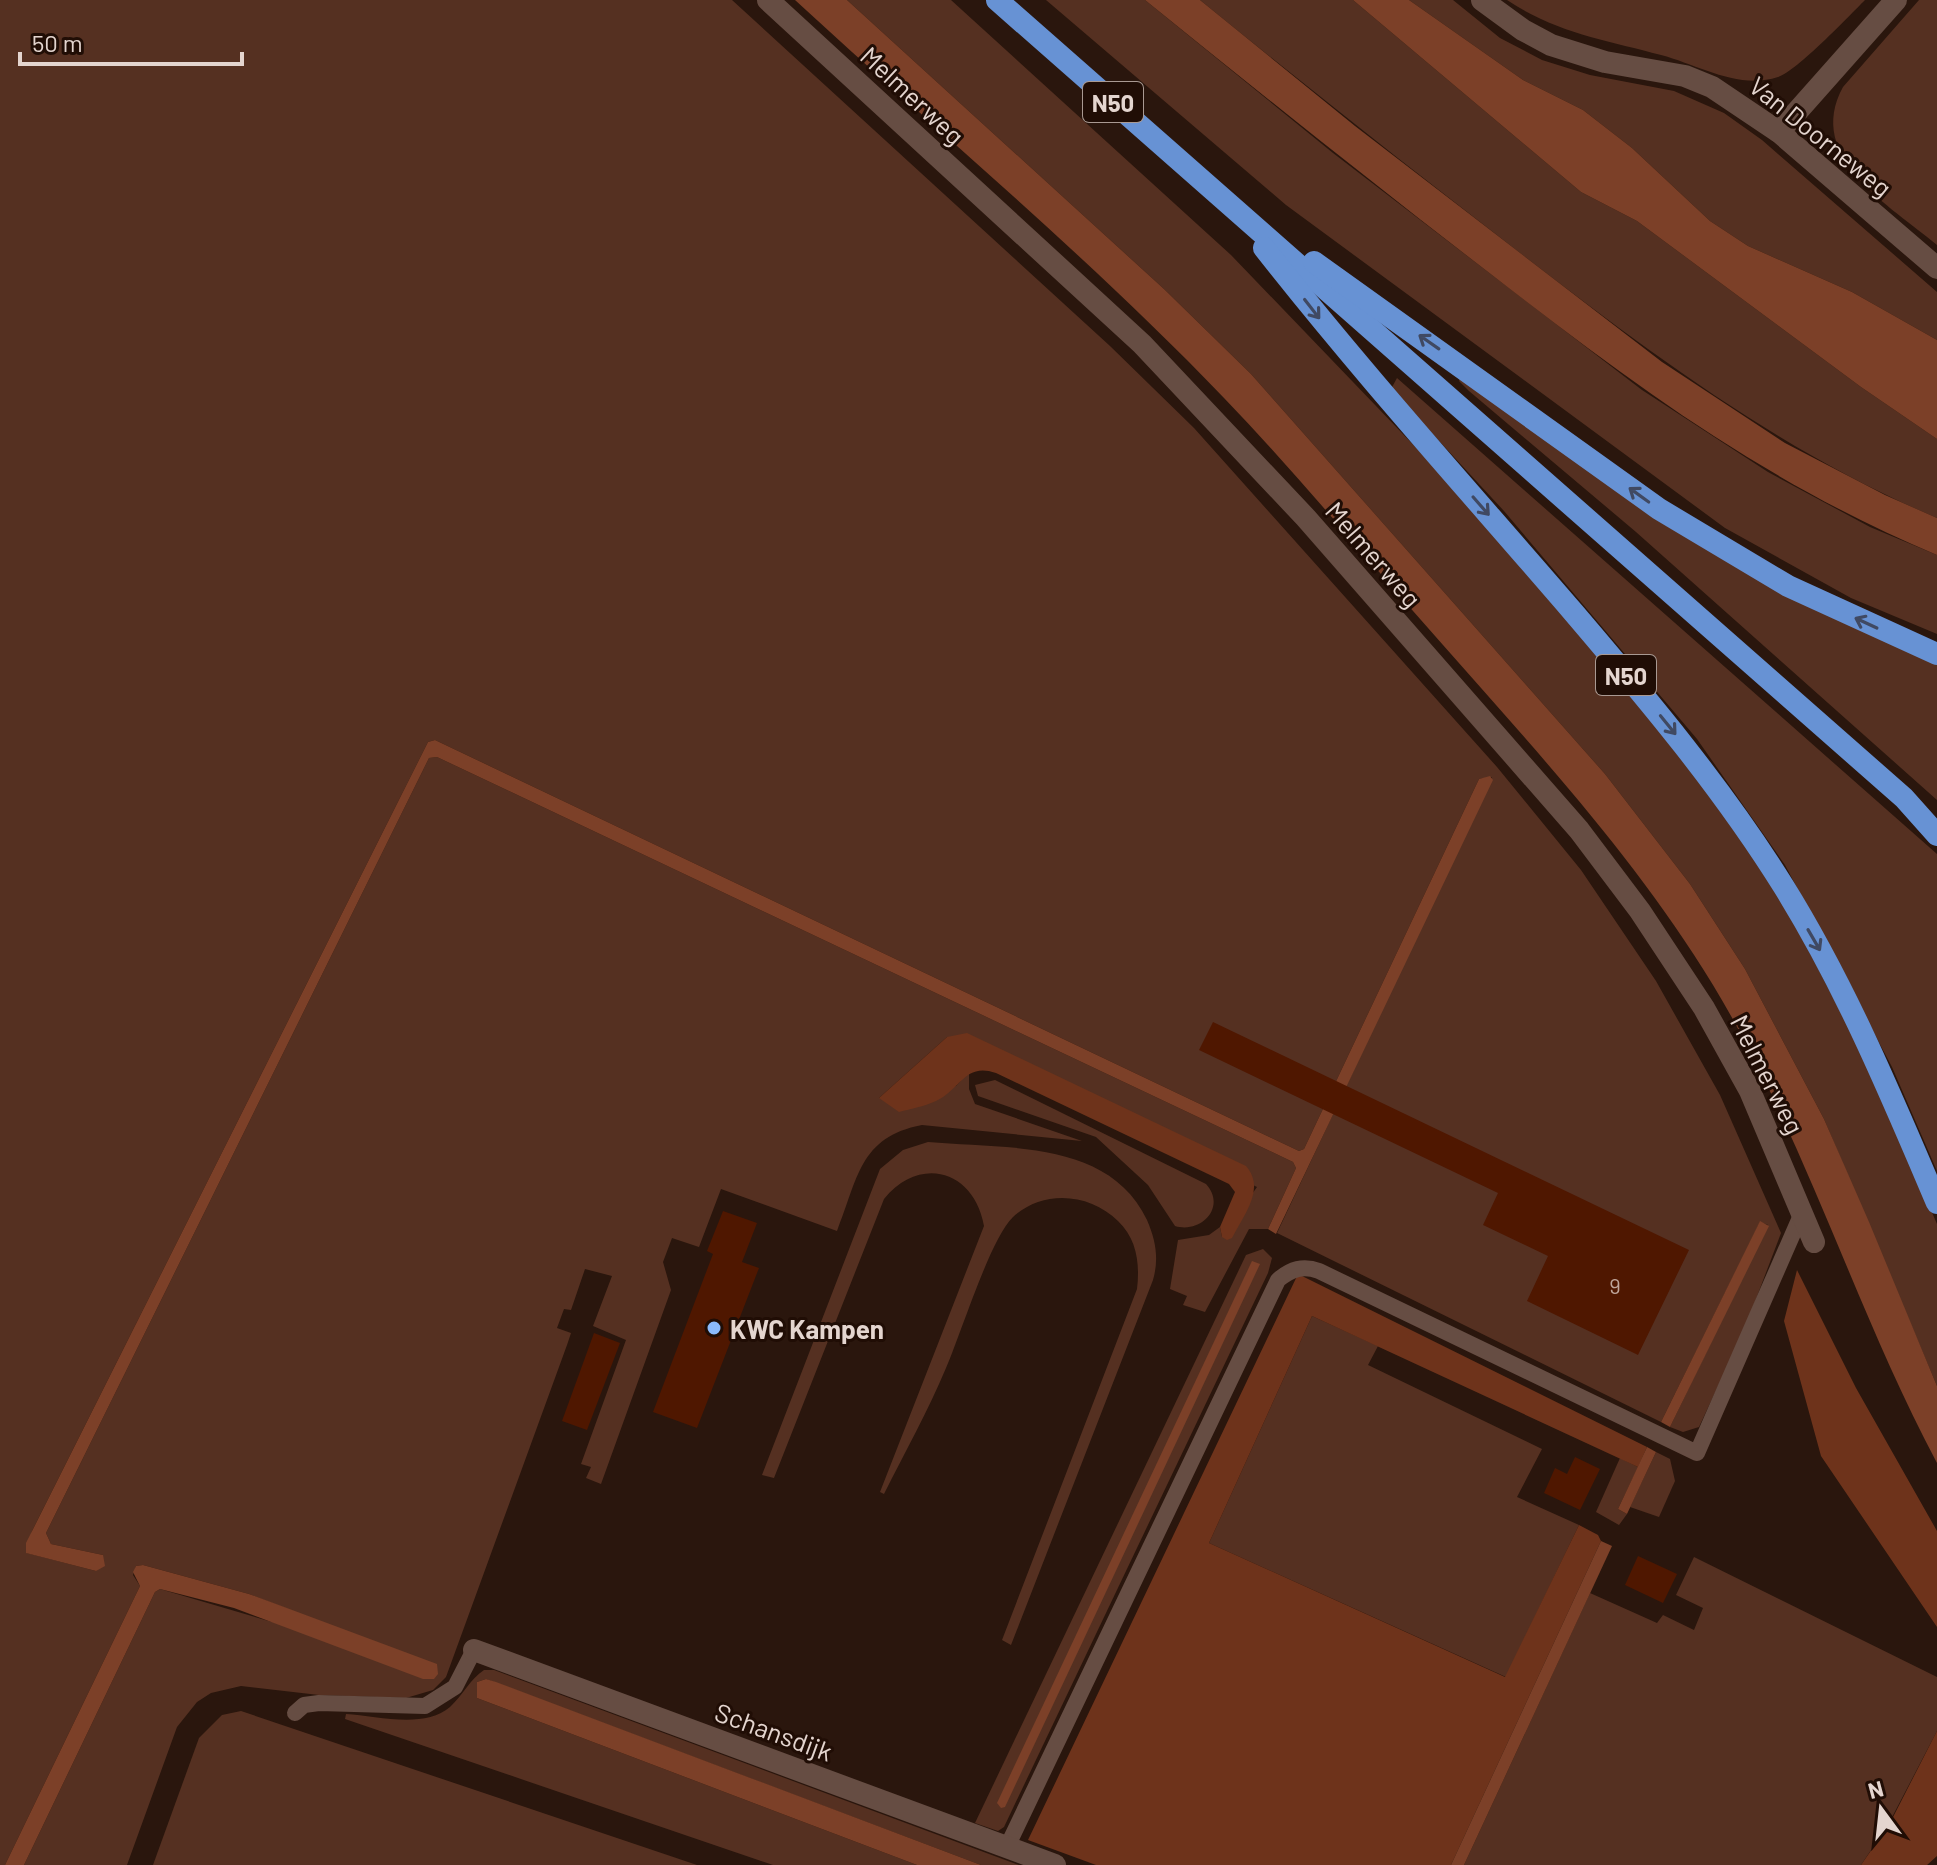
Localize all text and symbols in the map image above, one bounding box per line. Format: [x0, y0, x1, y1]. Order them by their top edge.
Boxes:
scale bar [20, 16, 242, 66]
text: 50 m [32, 28, 83, 57]
street label: Melmerweg [855, 39, 971, 151]
street label: Van Doorneweg [1744, 69, 1898, 203]
road number: N50 [1083, 82, 1143, 122]
one-way arrow [1303, 298, 1320, 319]
one-way arrow [1419, 334, 1441, 350]
one-way arrow [1629, 487, 1651, 503]
street label: Melmerweg [1320, 495, 1428, 613]
one-way arrow [1472, 495, 1490, 515]
one-way arrow [1854, 614, 1878, 629]
road number: N50 [1596, 655, 1656, 695]
one-way arrow [1660, 714, 1677, 735]
one-way arrow [1807, 927, 1822, 951]
street label: Melmerweg [1725, 1009, 1811, 1139]
house number: 9 [1609, 1272, 1621, 1298]
place label: KWC Kampen [730, 1313, 884, 1344]
marker: KWC Kampen [705, 1319, 723, 1337]
street label: Schansdijk [711, 1695, 837, 1767]
north arrow [1841, 1769, 1921, 1849]
text: N [1865, 1774, 1886, 1803]

